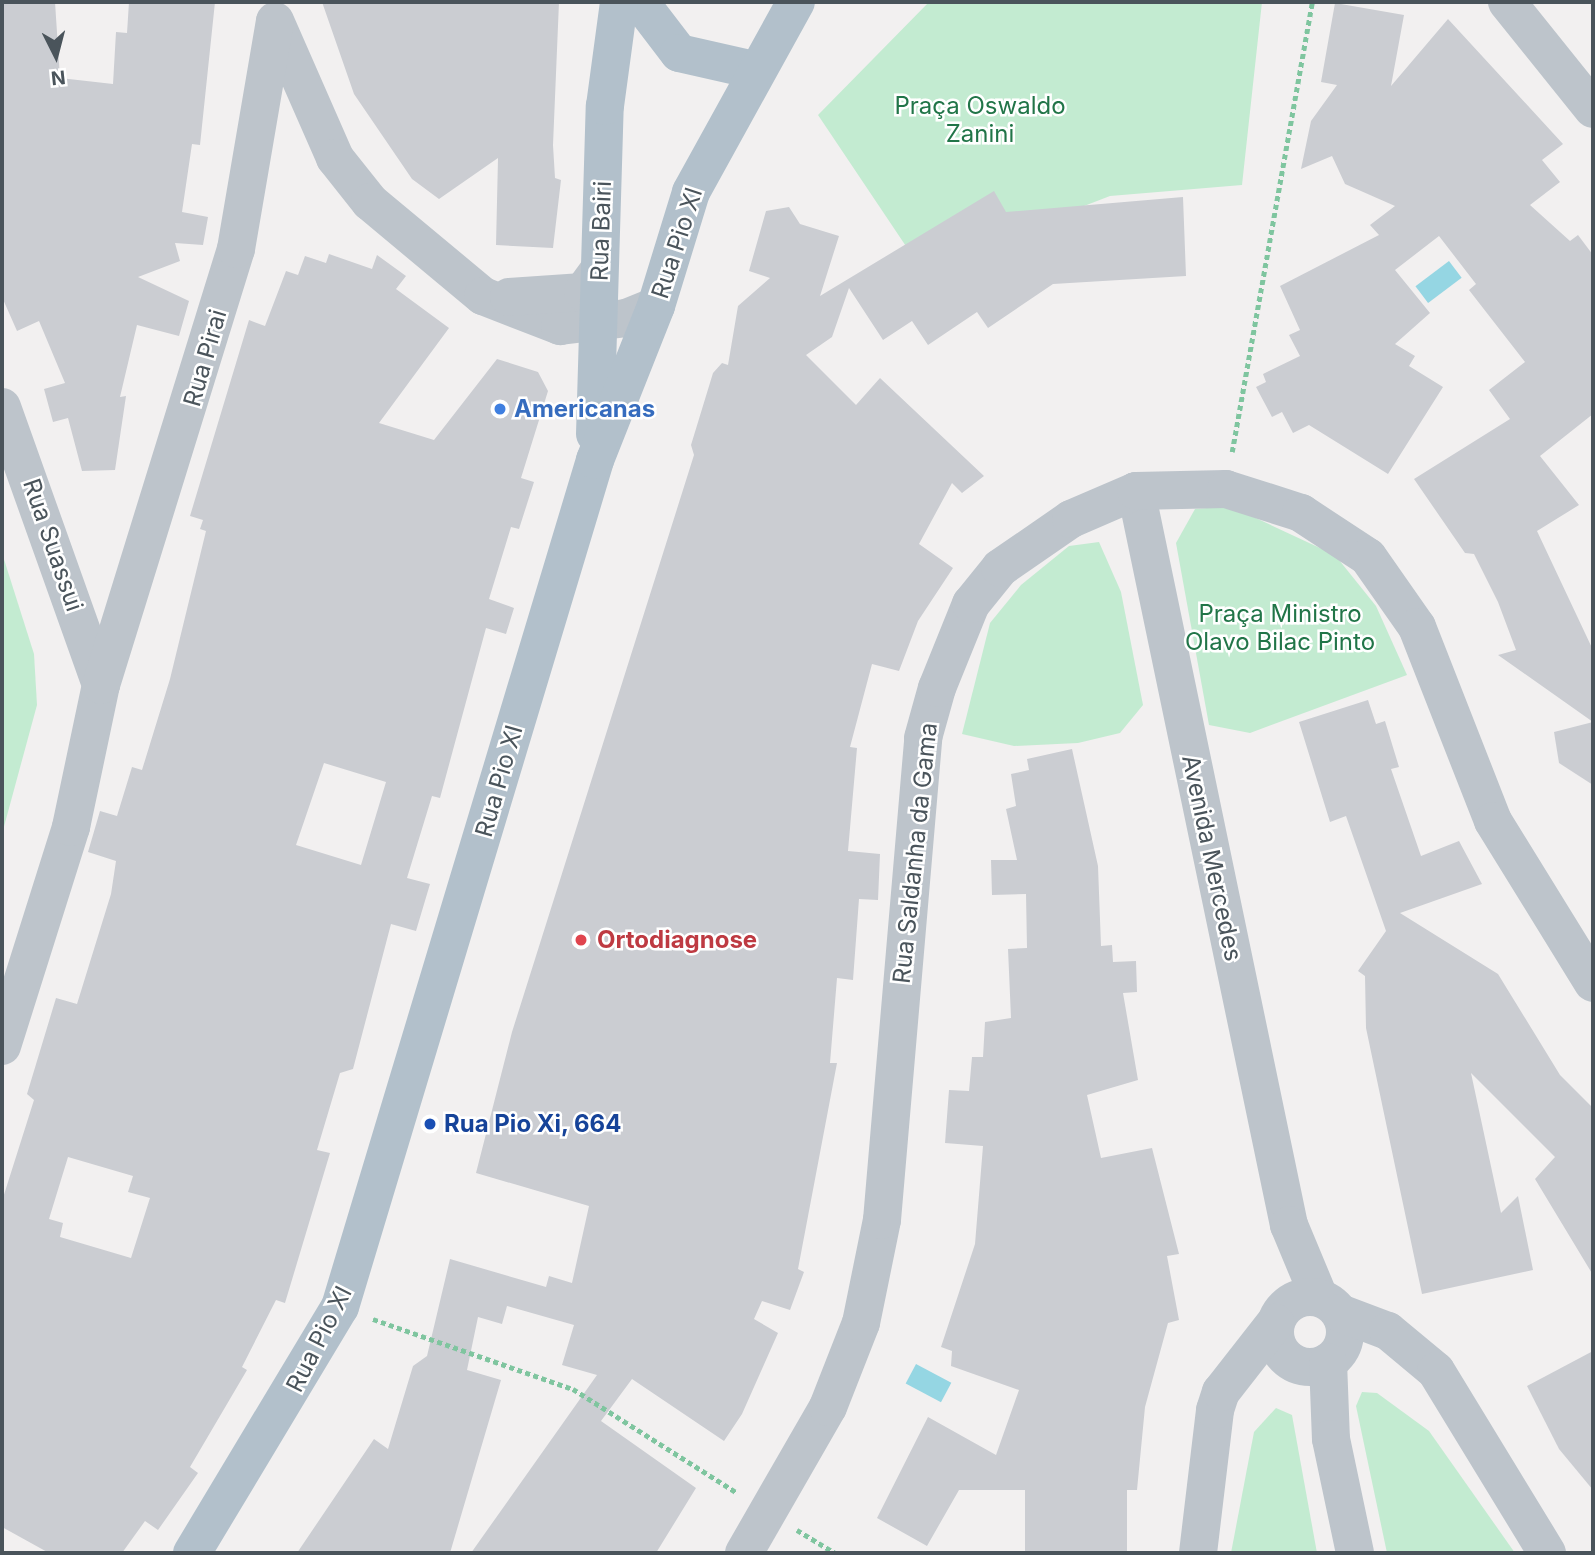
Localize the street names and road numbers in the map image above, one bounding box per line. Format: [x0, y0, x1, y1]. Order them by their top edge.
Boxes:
street label: Rua Bairi [585, 180, 617, 282]
street label: Rua Pio XI [646, 184, 708, 302]
street label: Rua Pirai [177, 306, 233, 410]
street label: Rua Suassui [17, 475, 89, 615]
street label: Rua Saldanha da Gama [887, 721, 943, 985]
street label: Rua Pio XI [469, 722, 529, 840]
street label: Avenida Mercedes [1176, 752, 1248, 964]
street label: Rua Pio XI [280, 1281, 358, 1397]

